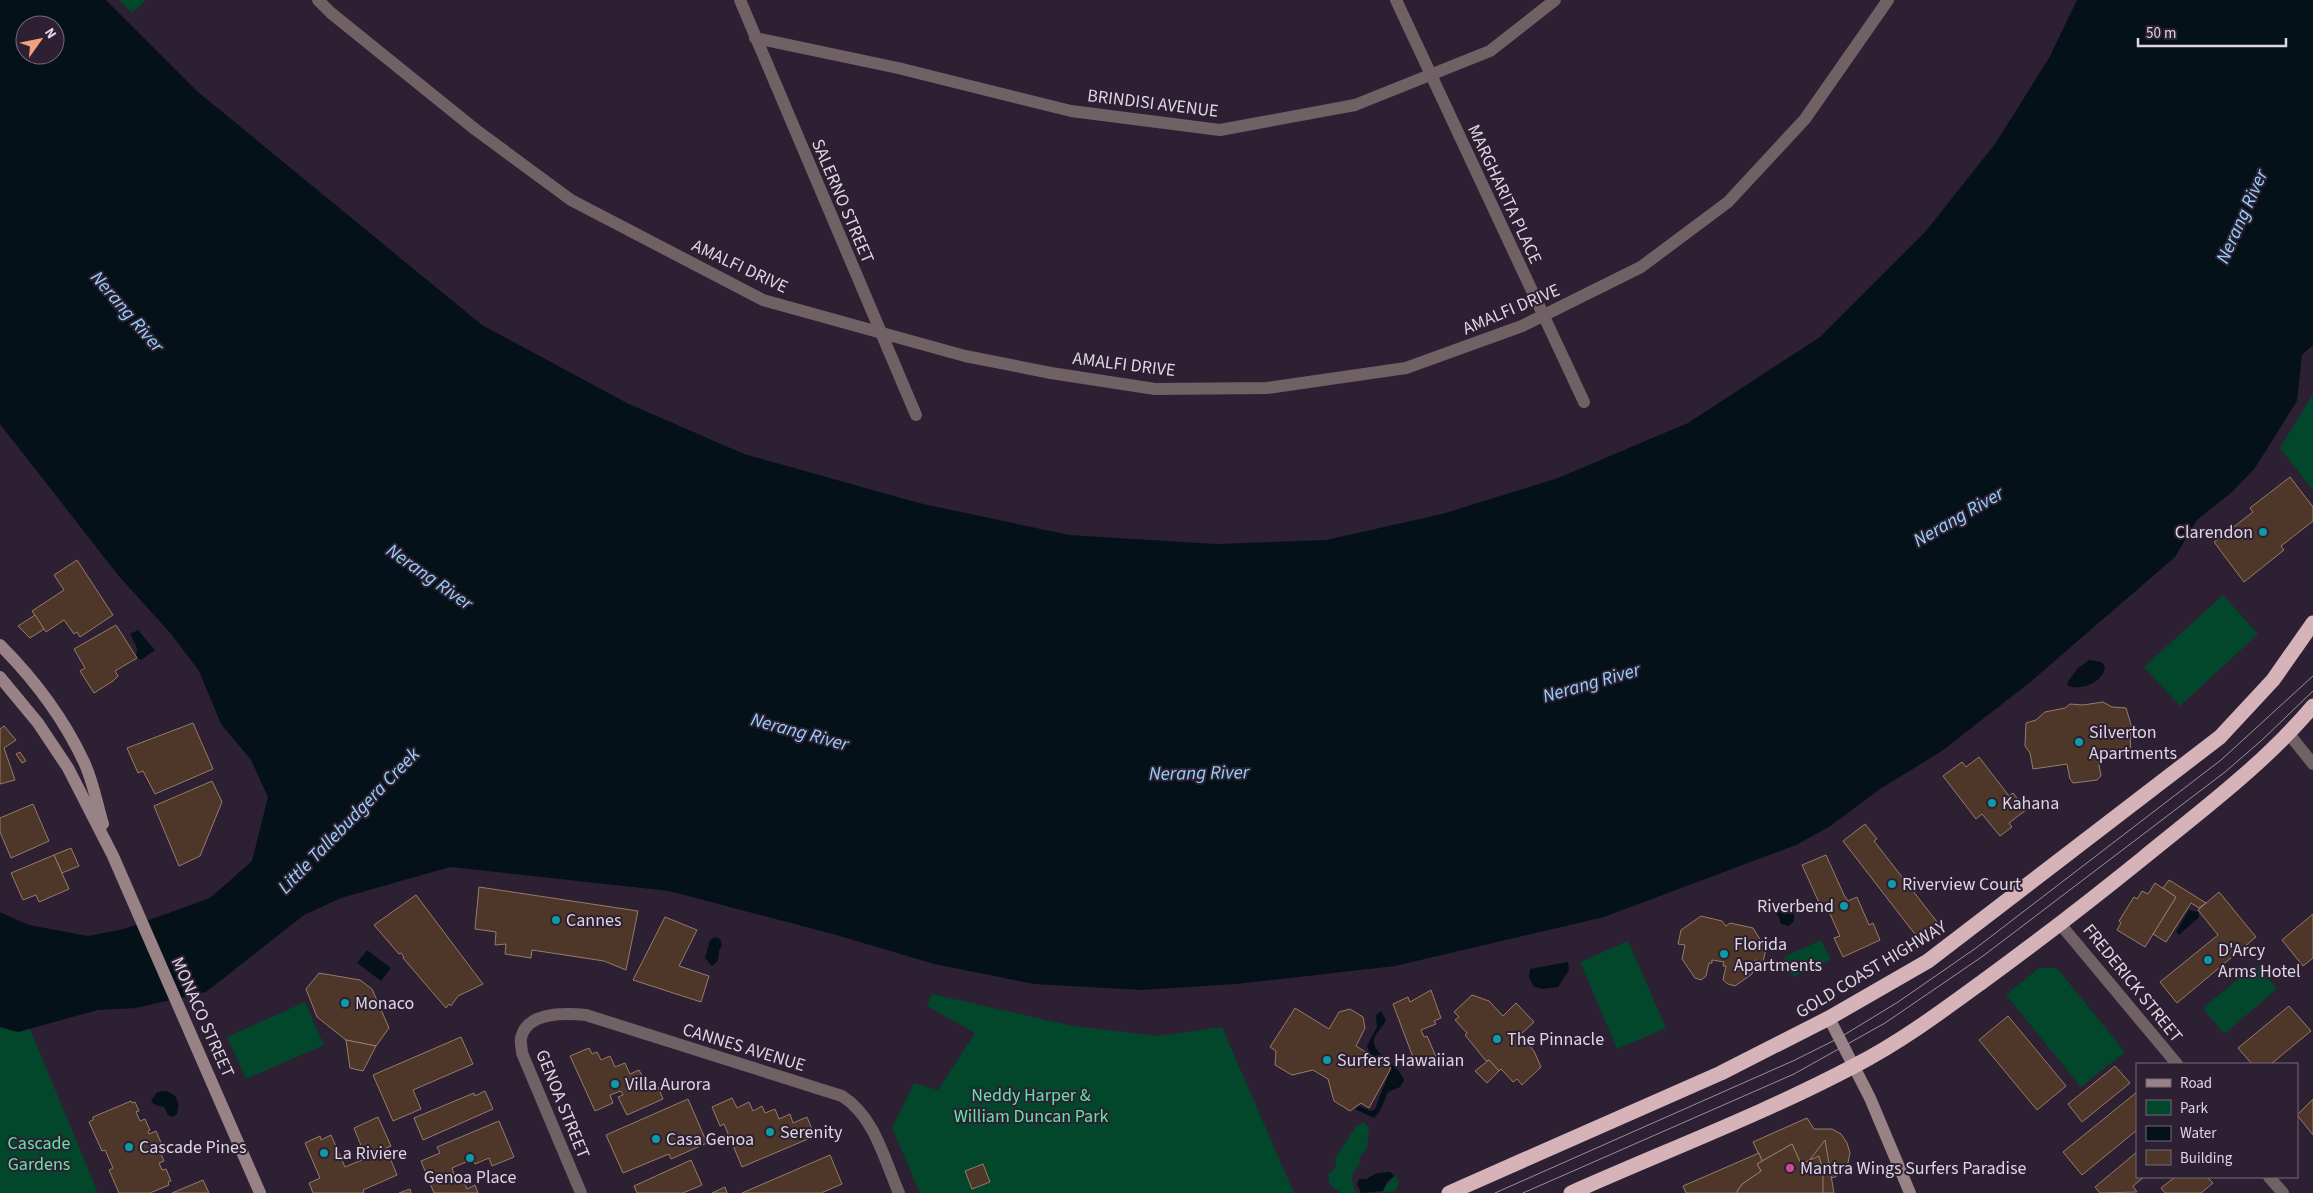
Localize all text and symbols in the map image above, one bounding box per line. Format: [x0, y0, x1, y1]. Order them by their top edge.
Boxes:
north arrow [15, 15, 65, 65]
scale bar [2138, 15, 2286, 47]
text: 50 m [2146, 23, 2176, 44]
text: N [39, 24, 61, 43]
street label: BRINDISI AVENUE [1086, 83, 1220, 124]
street label: MARGHARITA PLACE [1461, 120, 1548, 268]
street label: SALERNO STREET [805, 135, 880, 268]
water label: Nerang River [2210, 164, 2276, 268]
street label: AMALFI DRIVE [688, 233, 792, 300]
water label: Nerang River [84, 265, 171, 360]
street label: AMALFI DRIVE [1459, 278, 1564, 341]
street label: AMALFI DRIVE [1071, 346, 1177, 383]
water label: Nerang River [1909, 480, 2010, 554]
place label: Clarendon [2175, 520, 2253, 545]
marker: Clarendon [2257, 526, 2269, 538]
water label: Nerang River [380, 537, 479, 618]
water label: Nerang River [1539, 656, 1645, 710]
water label: Nerang River [748, 706, 853, 759]
place label: Silverton Apartments [2089, 720, 2177, 766]
marker: Silverton Apartments [2073, 736, 2085, 748]
water label: Little Tallebudgera Creek [272, 741, 427, 900]
water label: Nerang River [1149, 759, 1251, 788]
place label: Kahana [2002, 791, 2059, 816]
marker: Kahana [1986, 797, 1998, 809]
place label: Riverview Court [1902, 872, 2021, 897]
marker: Riverview Court [1886, 878, 1898, 890]
place label: Riverbend [1757, 894, 1834, 919]
marker: Riverbend [1838, 900, 1850, 912]
place label: Cannes [566, 908, 622, 933]
marker: Cannes [550, 914, 562, 926]
street label: GOLD COAST HIGHWAY [1791, 914, 1952, 1024]
street label: FREDERICK STREET [2077, 919, 2189, 1048]
place label: Florida Apartments [1734, 932, 1822, 978]
place label: D'Arcy Arms Hotel [2218, 938, 2301, 984]
marker: Florida Apartments [1718, 948, 1730, 960]
street label: MONACO STREET [165, 953, 240, 1082]
marker: D'Arcy Arms Hotel [2202, 954, 2214, 966]
place label: Monaco [355, 991, 414, 1016]
marker: Monaco [339, 997, 351, 1009]
street label: CANNES AVENUE [679, 1017, 808, 1078]
place label: The Pinnacle [1507, 1027, 1604, 1052]
marker: The Pinnacle [1491, 1033, 1503, 1045]
street label: GENOA STREET [529, 1046, 596, 1163]
place label: Surfers Hawaiian [1337, 1048, 1464, 1073]
marker: Surfers Hawaiian [1321, 1054, 1333, 1066]
legend [2136, 1063, 2298, 1178]
place label: Villa Aurora [625, 1072, 711, 1097]
text: Road [2180, 1073, 2212, 1094]
marker: Villa Aurora [609, 1078, 621, 1090]
park label: Neddy Harper & William Duncan Park [954, 1083, 1108, 1129]
text: Park [2180, 1098, 2209, 1119]
place label: Serenity [780, 1120, 843, 1145]
text: Water [2180, 1123, 2217, 1144]
marker: Serenity [764, 1126, 776, 1138]
place label: Casa Genoa [666, 1127, 754, 1152]
park label: Cascade Gardens [8, 1131, 71, 1177]
marker: Casa Genoa [650, 1133, 662, 1145]
place label: Cascade Pines [139, 1135, 246, 1160]
marker: Cascade Pines [123, 1141, 135, 1153]
place label: La Riviere [334, 1141, 407, 1166]
marker: La Riviere [318, 1147, 330, 1159]
text: Building [2180, 1148, 2233, 1169]
marker: Genoa Place [464, 1152, 476, 1164]
place label: Mantra Wings Surfers Paradise [1800, 1156, 2027, 1181]
marker: Mantra Wings Surfers Paradise [1784, 1162, 1796, 1174]
place label: Genoa Place [424, 1165, 516, 1190]

